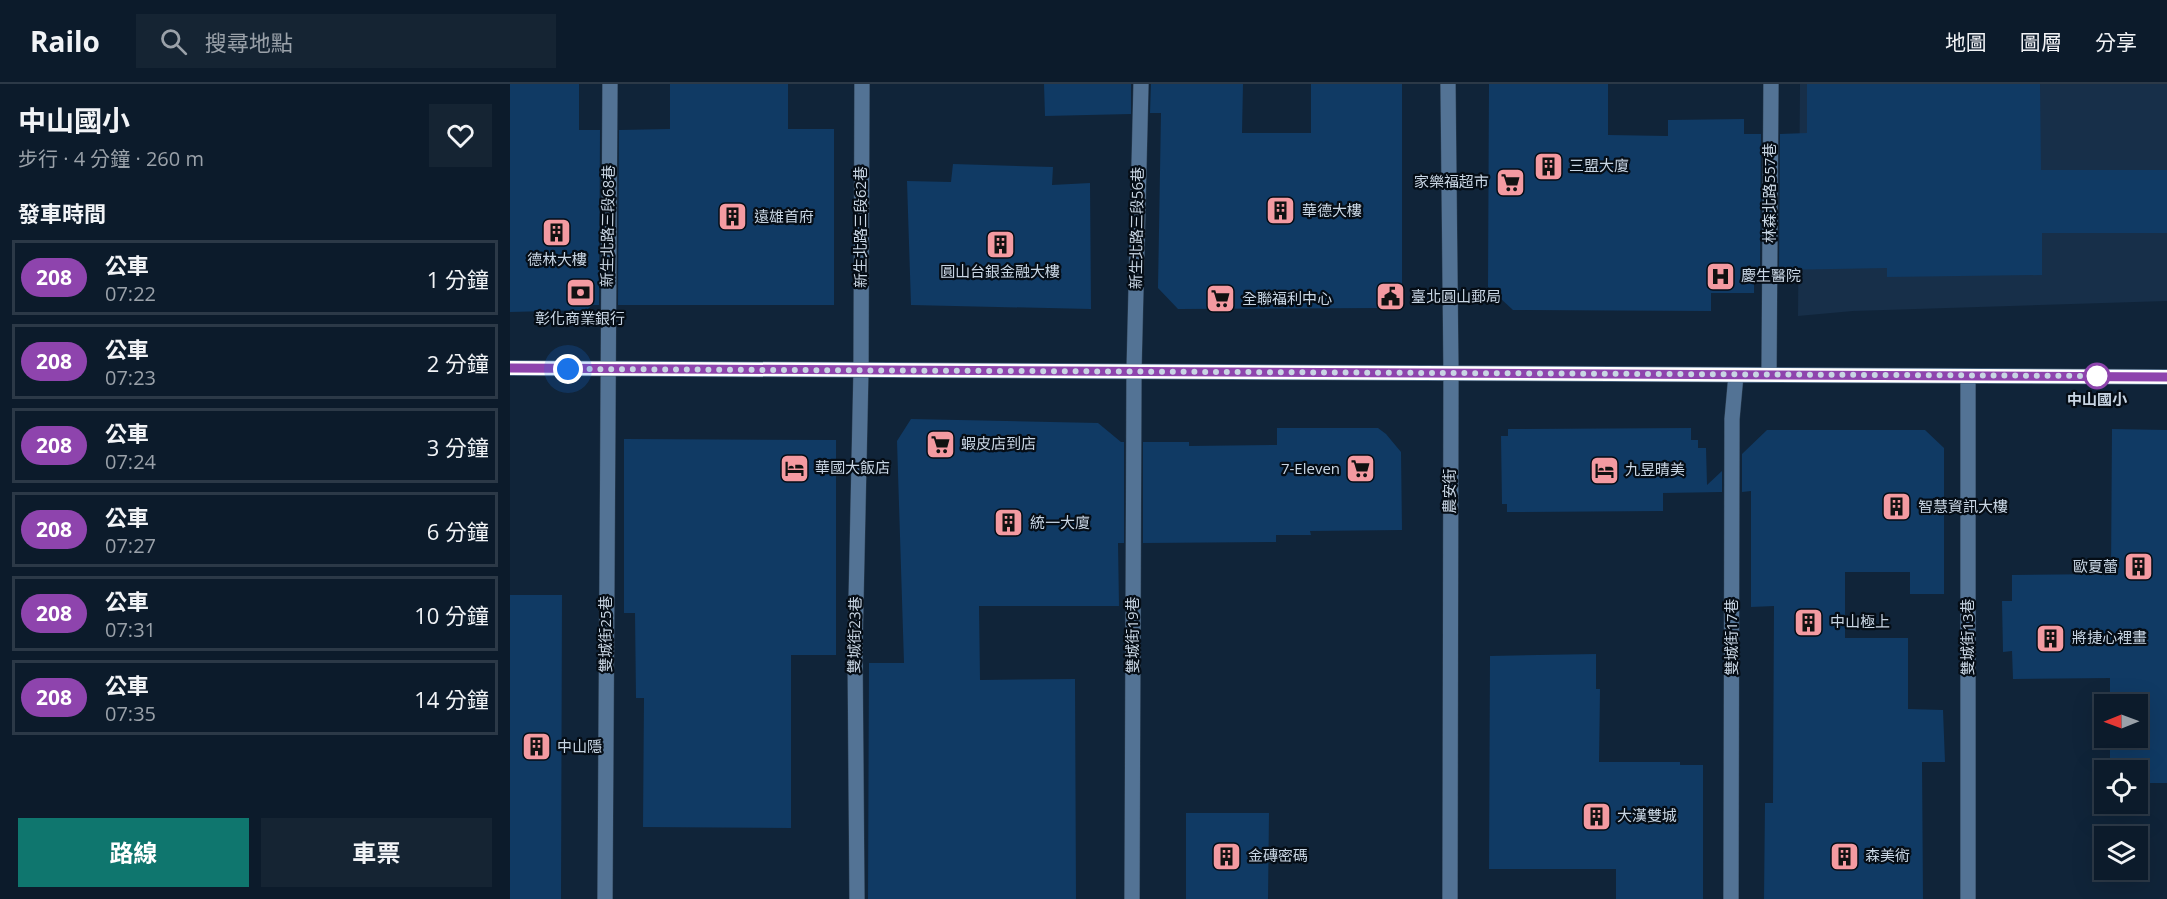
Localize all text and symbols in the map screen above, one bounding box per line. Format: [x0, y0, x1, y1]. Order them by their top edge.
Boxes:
search box [136, 14, 556, 68]
text: Railo [30, 22, 100, 60]
icon: search [157, 25, 190, 58]
text: 搜尋地點 [205, 27, 293, 57]
text: 地圖 [1945, 28, 1987, 56]
text: 圖層 [2020, 28, 2062, 56]
text: 分享 [2095, 28, 2137, 56]
text: 中山國小 [18, 101, 130, 139]
button: heart [429, 104, 492, 167]
street label: 林森北路557巷 [1759, 143, 1779, 243]
text: 步行 · 4 分鐘 · 260 m [18, 145, 204, 172]
building icon: 三盟大廈 [1532, 150, 1564, 182]
place label: 三盟大廈 [1569, 155, 1629, 175]
street label: 新生北路三段68巷 [596, 165, 618, 287]
street label: 新生北路三段62巷 [850, 166, 870, 288]
supermarket icon: 家樂福超市 [1494, 166, 1526, 198]
street label: 新生北路三段56巷 [1125, 167, 1147, 289]
place label: 家樂福超市 [1414, 171, 1489, 191]
building icon: 華德大樓 [1265, 195, 1297, 227]
text: 發車時間 [18, 198, 106, 228]
place label: 華德大樓 [1302, 200, 1362, 220]
building icon: 遠雄首府 [717, 201, 749, 233]
place label: 遠雄首府 [754, 206, 814, 226]
building icon: 德林大樓 [541, 217, 573, 249]
building icon: 圓山台銀金融大樓 [984, 229, 1016, 261]
place label: 德林大樓 [527, 249, 587, 269]
text: 公車 [105, 250, 149, 280]
hospital icon: 慶生醫院 [1704, 260, 1736, 292]
place label: 圓山台銀金融大樓 [940, 261, 1060, 281]
text: 208 [36, 263, 72, 291]
text: 1 分鐘 [427, 264, 489, 294]
place label: 慶生醫院 [1741, 265, 1801, 285]
bank icon: 彰化商業銀行 [564, 276, 596, 308]
text: 07:22 [105, 280, 156, 307]
public building icon: 臺北圓山郵局 [1374, 281, 1406, 313]
supermarket icon: 全聯福利中心 [1205, 283, 1237, 315]
place label: 臺北圓山郵局 [1411, 286, 1501, 306]
place label: 全聯福利中心 [1242, 288, 1332, 308]
place label: 彰化商業銀行 [535, 308, 625, 328]
text: 公車 [105, 334, 149, 364]
text: 208 [36, 347, 72, 375]
text: 2 分鐘 [427, 348, 489, 378]
your location [553, 354, 583, 384]
marker: 中山國小 [2084, 363, 2110, 389]
text: 07:23 [105, 364, 156, 391]
place label: 中山國小 [2067, 389, 2128, 409]
text: 公車 [105, 418, 149, 448]
supermarket icon: 蝦皮店到店 [924, 428, 956, 460]
text: 208 [36, 431, 72, 459]
text: 3 分鐘 [427, 432, 489, 462]
place label: 蝦皮店到店 [961, 433, 1036, 453]
text: 07:24 [105, 448, 156, 475]
hotel icon: 華國大飯店 [778, 452, 810, 484]
supermarket icon: 7-Eleven [1345, 453, 1377, 485]
hotel icon: 九昱晴美 [1588, 454, 1620, 486]
place label: 華國大飯店 [815, 457, 890, 477]
place label: 7-Eleven [1281, 458, 1340, 478]
place label: 九昱晴美 [1625, 459, 1685, 479]
street label: 農安街 [1439, 468, 1459, 514]
building icon: 智慧資訊大樓 [1881, 491, 1913, 523]
place label: 智慧資訊大樓 [1918, 496, 2008, 516]
text: 公車 [105, 502, 149, 532]
building icon: 統一大廈 [993, 507, 1025, 539]
place label: 統一大廈 [1030, 512, 1090, 532]
text: 208 [36, 515, 72, 543]
text: 6 分鐘 [427, 516, 489, 546]
text: 07:27 [105, 532, 156, 559]
building icon: 歐夏蕾 [2123, 551, 2155, 583]
place label: 歐夏蕾 [2073, 556, 2118, 576]
text: 公車 [105, 586, 149, 616]
street label: 雙城街25巷 [595, 595, 615, 673]
street label: 雙城街23巷 [843, 596, 865, 674]
street label: 雙城街19巷 [1122, 596, 1142, 674]
street label: 雙城街17巷 [1721, 598, 1741, 676]
street label: 雙城街13巷 [1957, 598, 1977, 676]
text: 208 [36, 599, 72, 627]
text: 10 分鐘 [414, 600, 489, 630]
building icon: 中山極上 [1793, 606, 1825, 638]
place label: 中山極上 [1830, 611, 1890, 631]
text: 07:31 [105, 616, 156, 643]
building icon: 將捷心裡畫 [2035, 622, 2067, 654]
place label: 將捷心裡畫 [2072, 627, 2147, 647]
text: 公車 [105, 670, 149, 700]
text: 208 [36, 683, 72, 711]
text: 14 分鐘 [414, 684, 489, 714]
north arrow [2094, 694, 2148, 748]
map controls [2094, 694, 2148, 880]
text: 07:35 [105, 700, 156, 727]
building icon: 中山隱 [520, 731, 552, 763]
place label: 中山隱 [557, 736, 602, 756]
button: locate [2094, 760, 2148, 814]
building icon: 大漢雙城 [1580, 800, 1612, 832]
place label: 大漢雙城 [1617, 805, 1677, 825]
button: 路線 [18, 818, 249, 887]
button: 車票 [261, 818, 492, 887]
button: layers [2094, 826, 2148, 880]
building icon: 金磚密碼 [1211, 840, 1243, 872]
building icon: 森美術 [1828, 840, 1860, 872]
place label: 金磚密碼 [1248, 845, 1308, 865]
place label: 森美術 [1865, 845, 1910, 865]

